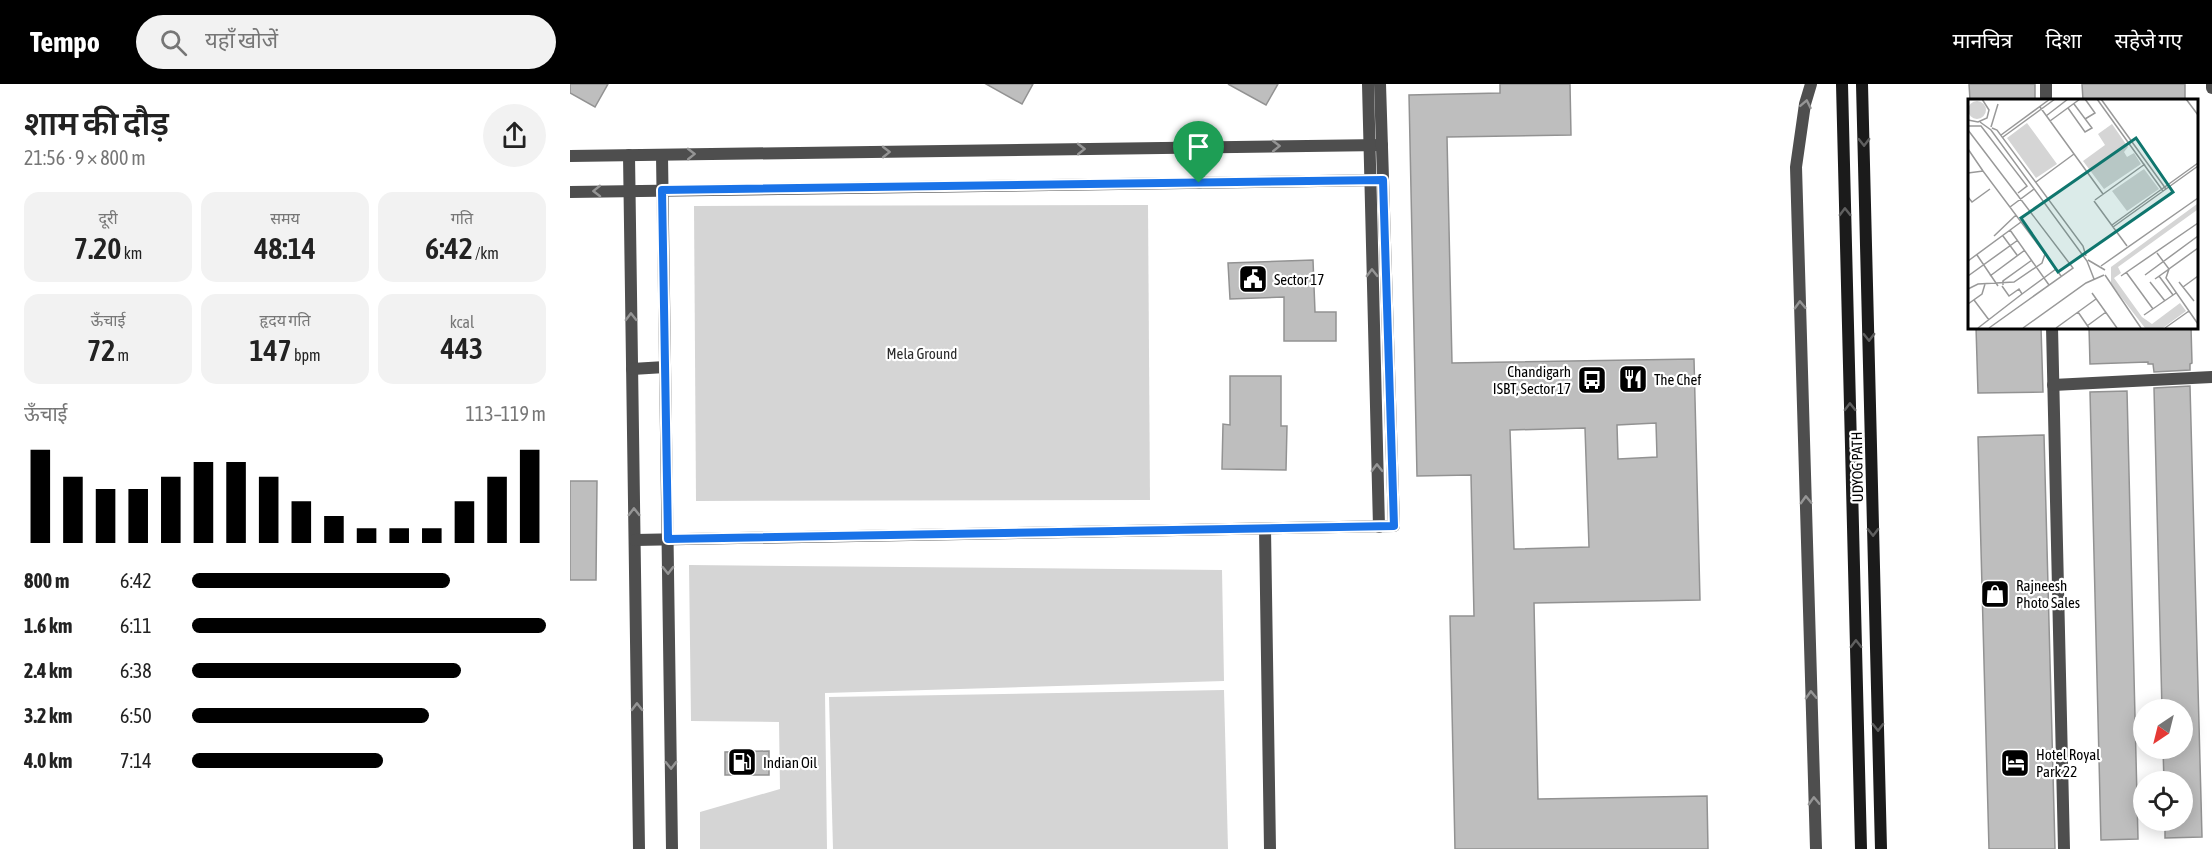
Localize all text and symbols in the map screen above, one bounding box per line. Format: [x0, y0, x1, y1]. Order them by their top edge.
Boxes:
search box [136, 15, 556, 69]
text: Tempo [30, 26, 100, 58]
icon: search [157, 26, 190, 59]
text: यहाँ खोजें [205, 27, 278, 53]
text: मानचित्र [1952, 28, 2012, 52]
text: दिशा [2045, 28, 2082, 52]
text: सहेजे गए [2115, 28, 2182, 52]
inset map [1968, 99, 2197, 328]
one-way arrow [1799, 100, 1812, 110]
text: शाम की दौड़ [24, 104, 169, 142]
button: share [483, 104, 546, 167]
pin [1173, 121, 1224, 183]
icon: arrive [1182, 130, 1215, 163]
one-way arrow [1857, 138, 1870, 147]
one-way arrow [1272, 140, 1281, 152]
one-way arrow [1077, 143, 1086, 155]
text: 21:56 · 9 × 800 m [24, 146, 146, 169]
one-way arrow [882, 146, 891, 158]
one-way arrow [687, 148, 696, 161]
one-way arrow [593, 185, 602, 197]
one-way arrow [1839, 207, 1851, 216]
text: दूरी [98, 209, 118, 227]
text: समय [270, 209, 300, 227]
text: गति [451, 209, 473, 227]
text: 7.20 [74, 231, 121, 265]
text: 48:14 [254, 231, 316, 265]
text: 6:42 [425, 231, 473, 265]
text: km [121, 244, 142, 262]
text: /km [473, 244, 499, 262]
public building icon: Sector 17 [1237, 263, 1269, 295]
one-way arrow [1366, 269, 1379, 278]
place label: Sector 17 [1274, 271, 1324, 288]
one-way arrow [1794, 301, 1807, 310]
text: ऊँचाई [91, 311, 125, 329]
text: हृदय गति [259, 311, 311, 329]
one-way arrow [625, 312, 637, 321]
text: kcal [450, 313, 474, 331]
text: 443 [441, 331, 483, 365]
text: 72 [87, 333, 115, 367]
text: 147 [249, 333, 292, 367]
one-way arrow [1862, 333, 1875, 342]
park label: Mela Ground [887, 345, 957, 362]
text: m [115, 346, 129, 364]
text: bpm [292, 346, 321, 364]
place label: Chandigarh ISBT, Sector 17 [1493, 363, 1571, 397]
restaurant icon: The Chef [1617, 363, 1649, 395]
bus stop icon: Chandigarh ISBT, Sector 17 [1576, 364, 1608, 396]
place label: The Chef [1654, 371, 1701, 388]
text: ऊँचाई [24, 402, 67, 425]
text: 113–119 m [465, 402, 546, 425]
one-way arrow [1843, 402, 1856, 411]
street label: UDYOG PATH [1848, 432, 1866, 502]
one-way arrow [1371, 464, 1384, 473]
one-way arrow [1800, 496, 1812, 505]
one-way arrow [628, 507, 640, 516]
one-way arrow [1867, 528, 1880, 537]
one-way arrow [662, 566, 674, 575]
text: 800 m [24, 569, 69, 592]
text: 6:42 [120, 569, 152, 592]
place label: Rajneesh Photo Sales [2016, 577, 2080, 611]
shop icon: Rajneesh Photo Sales [1979, 578, 2011, 610]
text: 1.6 km [24, 614, 72, 637]
text: 6:11 [120, 614, 152, 637]
one-way arrow [1849, 639, 1862, 648]
text: 2.4 km [24, 659, 72, 682]
text: 6:38 [120, 659, 152, 682]
one-way arrow [1805, 691, 1818, 700]
north arrow [2133, 699, 2193, 759]
map controls [2133, 699, 2193, 831]
one-way arrow [631, 702, 643, 711]
text: 3.2 km [24, 704, 72, 727]
text: 6:50 [120, 704, 152, 727]
one-way arrow [1872, 723, 1885, 732]
fuel station icon: Indian Oil [726, 746, 758, 778]
place label: Hotel Royal Park 22 [2036, 746, 2100, 780]
hotel icon: Hotel Royal Park 22 [1999, 747, 2031, 779]
text: 4.0 km [24, 749, 72, 772]
text: 7:14 [120, 749, 152, 772]
place label: Indian Oil [763, 754, 817, 771]
one-way arrow [665, 761, 677, 770]
button: locate [2133, 771, 2193, 831]
one-way arrow [1808, 797, 1821, 806]

